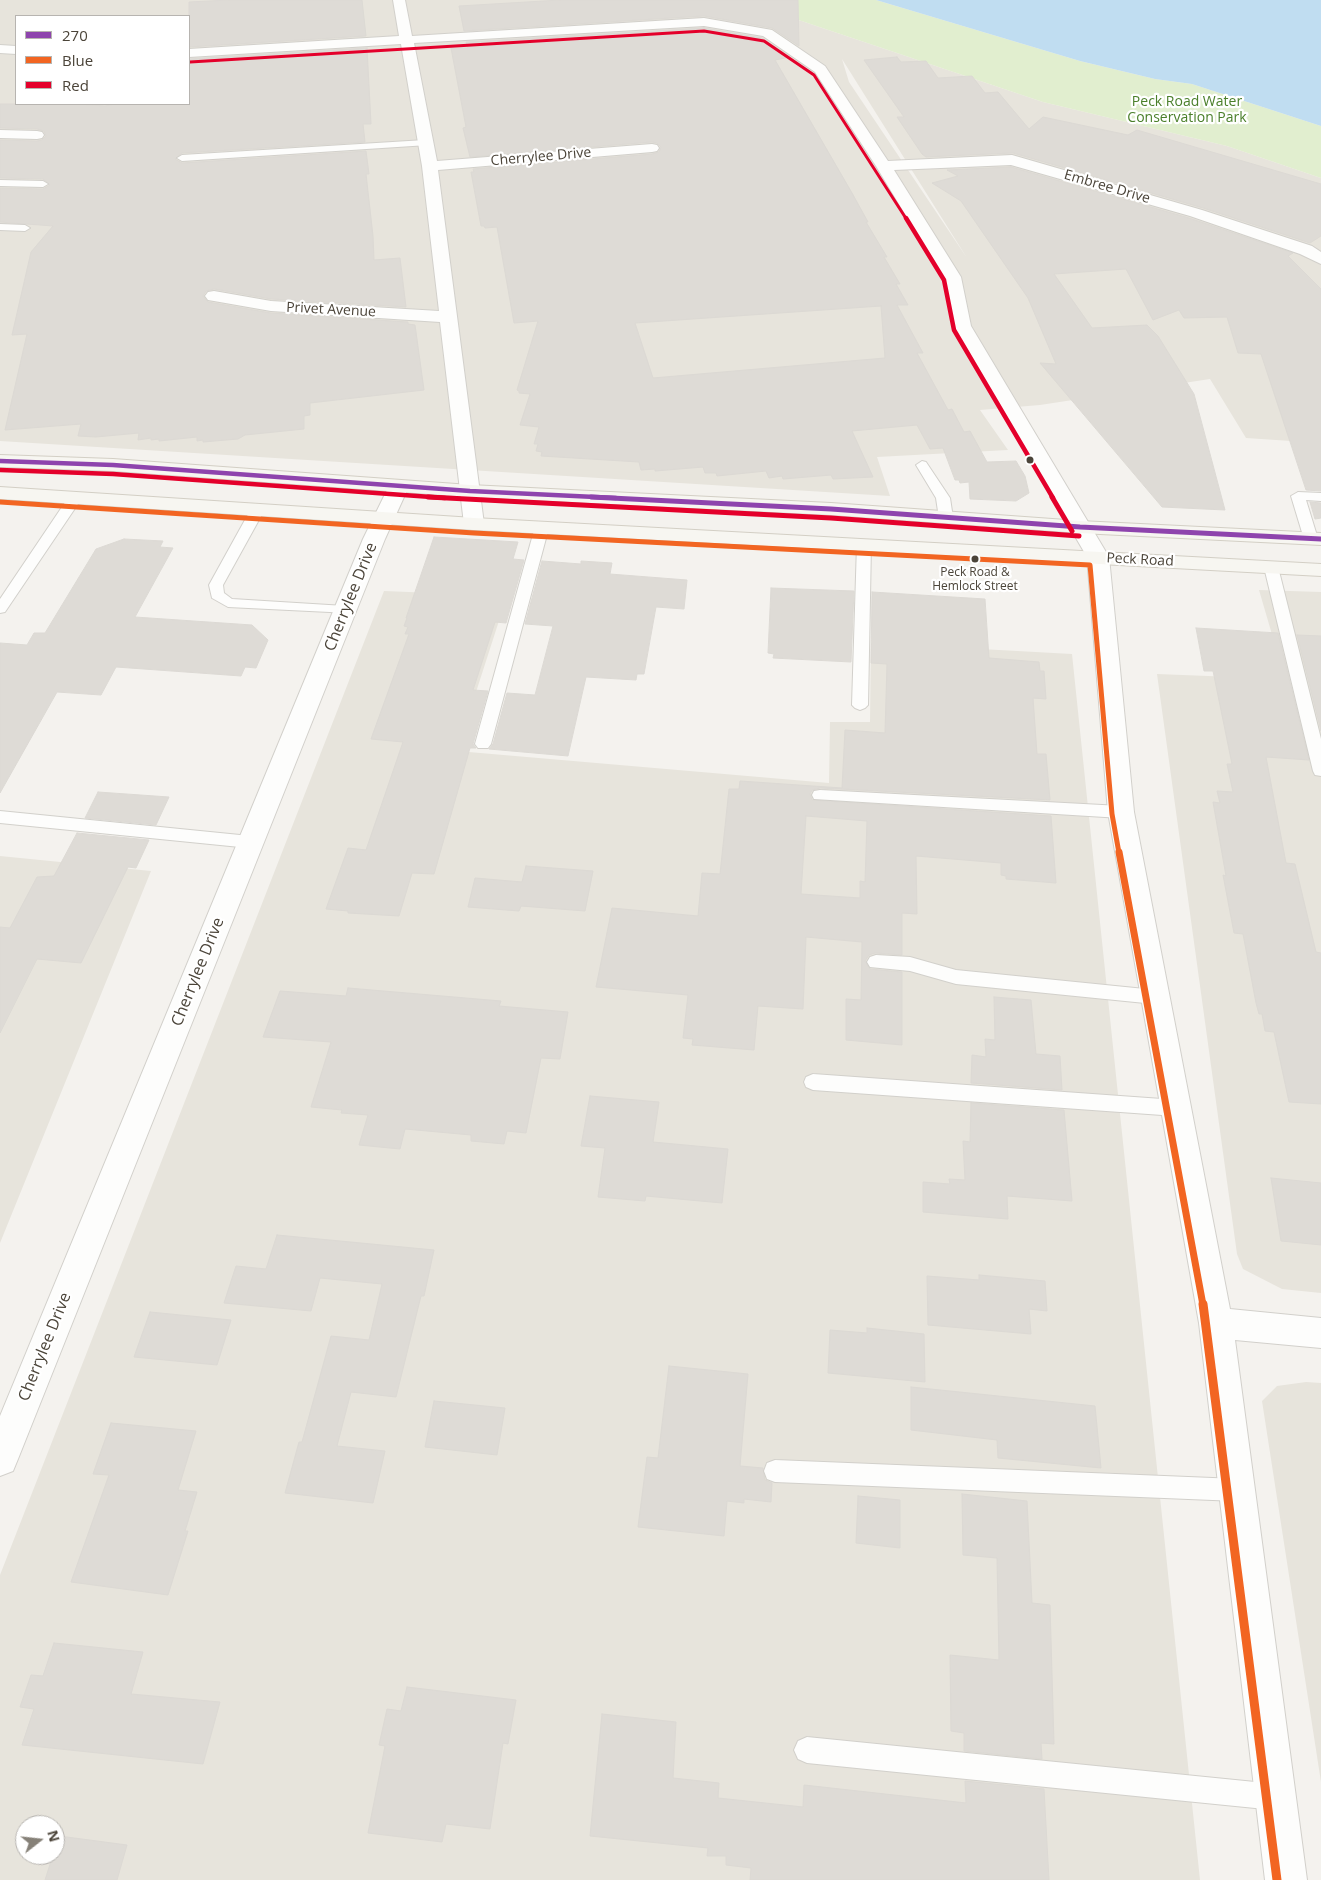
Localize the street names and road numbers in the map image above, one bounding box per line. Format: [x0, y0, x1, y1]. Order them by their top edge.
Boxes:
street label: Cherrylee Drive [490, 144, 592, 170]
street label: Embree Drive [1062, 167, 1152, 207]
street label: Privet Avenue [286, 299, 376, 321]
street label: Cherrylee Drive [321, 540, 381, 654]
street label: Peck Road [1106, 550, 1174, 570]
street label: Cherrylee Drive [168, 915, 228, 1029]
street label: Cherrylee Drive [15, 1290, 75, 1404]

